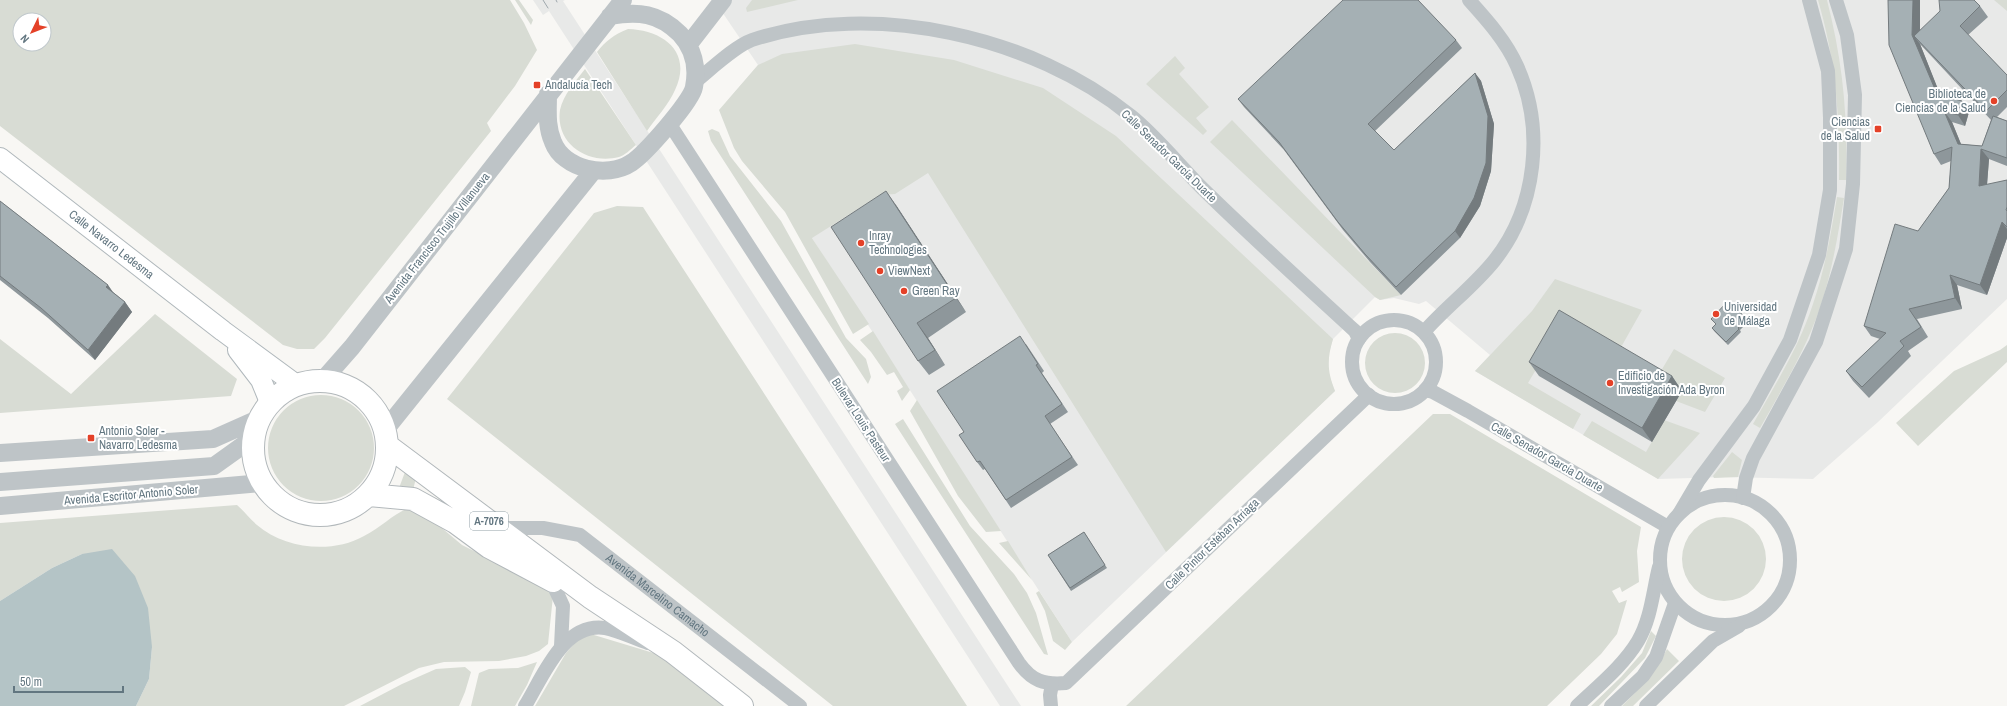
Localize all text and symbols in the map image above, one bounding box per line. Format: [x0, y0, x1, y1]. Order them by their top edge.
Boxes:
north arrow [12, 12, 52, 52]
text: N [17, 32, 32, 46]
place label: Andalucía Tech [544, 77, 612, 93]
marker: Andalucía Tech [532, 80, 542, 90]
place label: Biblioteca de Ciencias de la Salud [1895, 86, 1986, 116]
marker: Biblioteca de Ciencias de la Salud [1989, 96, 1999, 106]
street label: Calle Senador García Duarte [1118, 106, 1220, 206]
place label: Ciencias de la Salud [1821, 114, 1870, 144]
marker: Ciencias de la Salud [1873, 124, 1883, 134]
street label: Avenida Francisco Trujillo Villanueva [380, 169, 494, 308]
street label: Calle Navarro Ledesma [66, 206, 158, 283]
place label: Inray Technologies [869, 228, 927, 258]
marker: Inray Technologies [856, 238, 866, 248]
place label: ViewNext [888, 263, 930, 279]
marker: ViewNext [875, 266, 885, 276]
place label: Green Ray [912, 283, 960, 299]
marker: Green Ray [899, 286, 909, 296]
place label: Universidad de Málaga [1724, 299, 1777, 329]
marker: Universidad de Málaga [1711, 309, 1721, 319]
place label: Edificio de Investigación Ada Byron [1618, 368, 1725, 398]
street label: Bulevar Louis Pasteur [828, 375, 894, 466]
marker: Edificio de Investigación Ada Byron [1605, 378, 1615, 388]
street label: Calle Senador García Duarte [1488, 418, 1606, 496]
place label: Antonio Soler - Navarro Ledesma [98, 423, 178, 453]
marker: Antonio Soler - Navarro Ledesma [86, 433, 96, 443]
street label: Avenida Escritor Antonio Soler [62, 481, 199, 509]
street label: Calle Pintor Esteban Arriaga [1162, 495, 1263, 593]
road number: A-7076 [470, 512, 508, 530]
street label: Avenida Marcelino Camacho [602, 549, 713, 641]
scale bar [14, 668, 123, 694]
text: 50 m [20, 674, 42, 690]

